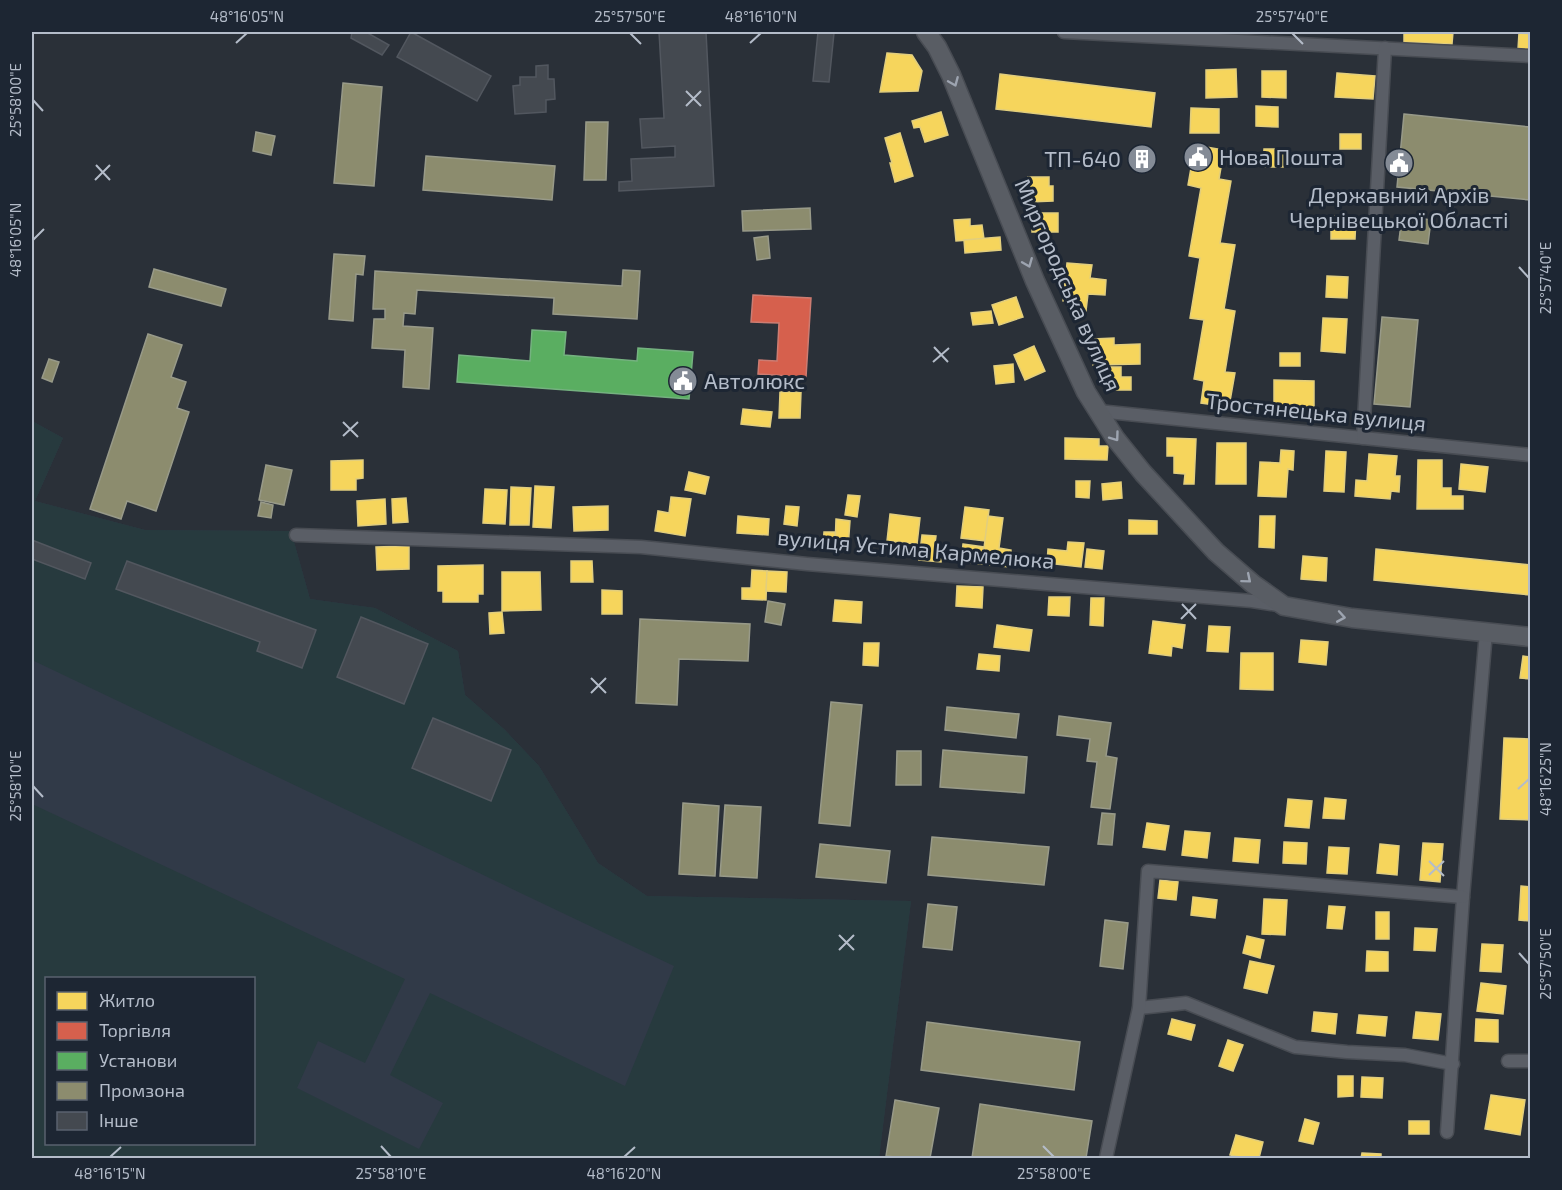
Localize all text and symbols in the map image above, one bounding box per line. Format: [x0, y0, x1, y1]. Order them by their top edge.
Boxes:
text: 48°16'05"N [210, 7, 284, 25]
text: 25°57'50"E [594, 7, 666, 25]
text: 48°16'10"N [725, 7, 797, 25]
text: 25°57'40"E [1256, 7, 1328, 25]
text: 25°58'00"E [6, 63, 24, 137]
one-way arrow [947, 76, 959, 87]
public building icon: Нова Пошта [1182, 141, 1214, 173]
building icon: ТП-640 [1126, 143, 1158, 175]
place label: Нова Пошта [1219, 143, 1343, 169]
place label: ТП-640 [1044, 145, 1121, 171]
public building icon: Державний Архів Чернівецької Області [1383, 147, 1415, 179]
street label: Миргородська вулиця [1009, 174, 1128, 395]
place label: Державний Архів Чернівецької Області [1290, 181, 1508, 232]
text: 48°16'05"N [6, 203, 24, 277]
text: 25°57'40"E [1536, 242, 1554, 314]
one-way arrow [1021, 257, 1033, 268]
public building icon: Автолюкс [667, 365, 699, 397]
place label: Автолюкс [704, 367, 805, 393]
street label: Тростянецька вулиця [1205, 387, 1427, 436]
one-way arrow [1108, 430, 1119, 441]
street label: вулиця Устима Кармелюка [776, 523, 1056, 574]
one-way arrow [1240, 572, 1251, 583]
one-way arrow [1336, 610, 1346, 622]
text: 48°16'25"N [1536, 742, 1554, 816]
text: 25°58'10"E [6, 751, 24, 821]
text: 25°57'50"E [1536, 928, 1554, 1000]
legend [45, 977, 255, 1145]
text: Житло [99, 989, 155, 1011]
text: Торгівля [99, 1019, 171, 1041]
text: Установи [99, 1049, 177, 1071]
text: Промзона [99, 1079, 185, 1101]
text: Інше [99, 1109, 138, 1131]
text: 48°16'15"N [74, 1164, 146, 1182]
text: 25°58'10"E [356, 1164, 426, 1182]
text: 48°16'20"N [587, 1164, 661, 1182]
text: 25°58'00"E [1017, 1164, 1091, 1182]

